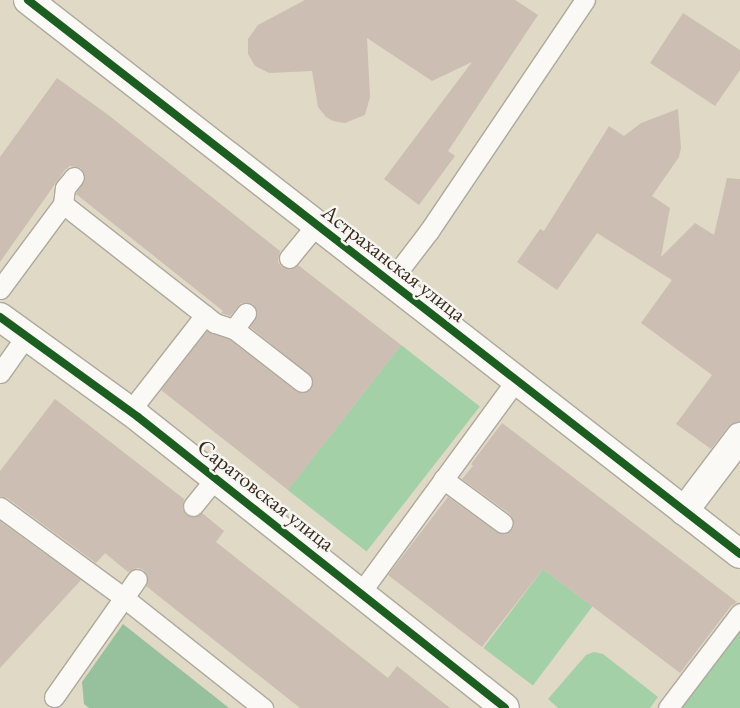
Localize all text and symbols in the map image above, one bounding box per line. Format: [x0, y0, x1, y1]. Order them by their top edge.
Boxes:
street label: Астраханская улица [317, 199, 471, 327]
street label: Саратовская улица [192, 433, 340, 557]

